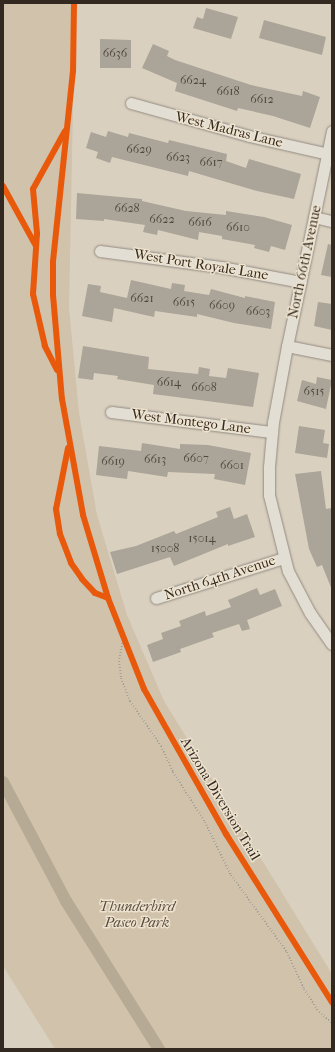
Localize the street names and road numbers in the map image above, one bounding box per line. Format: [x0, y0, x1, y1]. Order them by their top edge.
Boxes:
street label: West Madras Lane [173, 109, 285, 151]
street label: North 66th Avenue [285, 204, 325, 320]
street label: West Port Royale Lane [132, 246, 270, 284]
street label: West Montego Lane [130, 406, 252, 438]
street label: North 64th Avenue [162, 552, 278, 604]
street label: Arizona Diversion Trail [177, 734, 263, 864]

